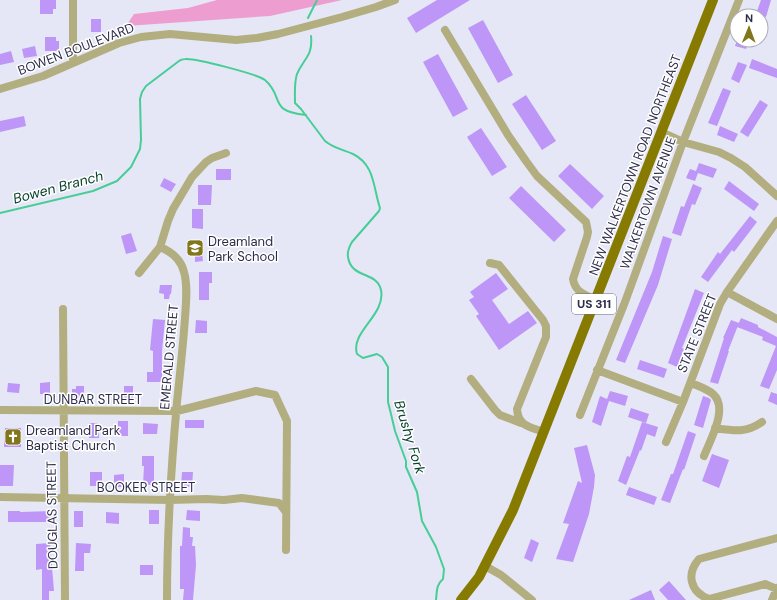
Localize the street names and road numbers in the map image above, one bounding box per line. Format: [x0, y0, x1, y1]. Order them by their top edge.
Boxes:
street label: BOWEN BOULEVARD [15, 19, 137, 79]
street label: NEW WALKERTOWN ROAD NORTHEAST [585, 52, 685, 278]
street label: WALKERTOWN AVENUE [616, 134, 680, 272]
street label: STATE STREET [673, 291, 721, 375]
road number: US 311 [572, 294, 616, 314]
street label: EMERALD STREET [156, 304, 182, 410]
street label: DUNBAR STREET [44, 391, 142, 408]
street label: DOUGLAS STREET [43, 461, 61, 569]
street label: BOOKER STREET [97, 479, 195, 496]

